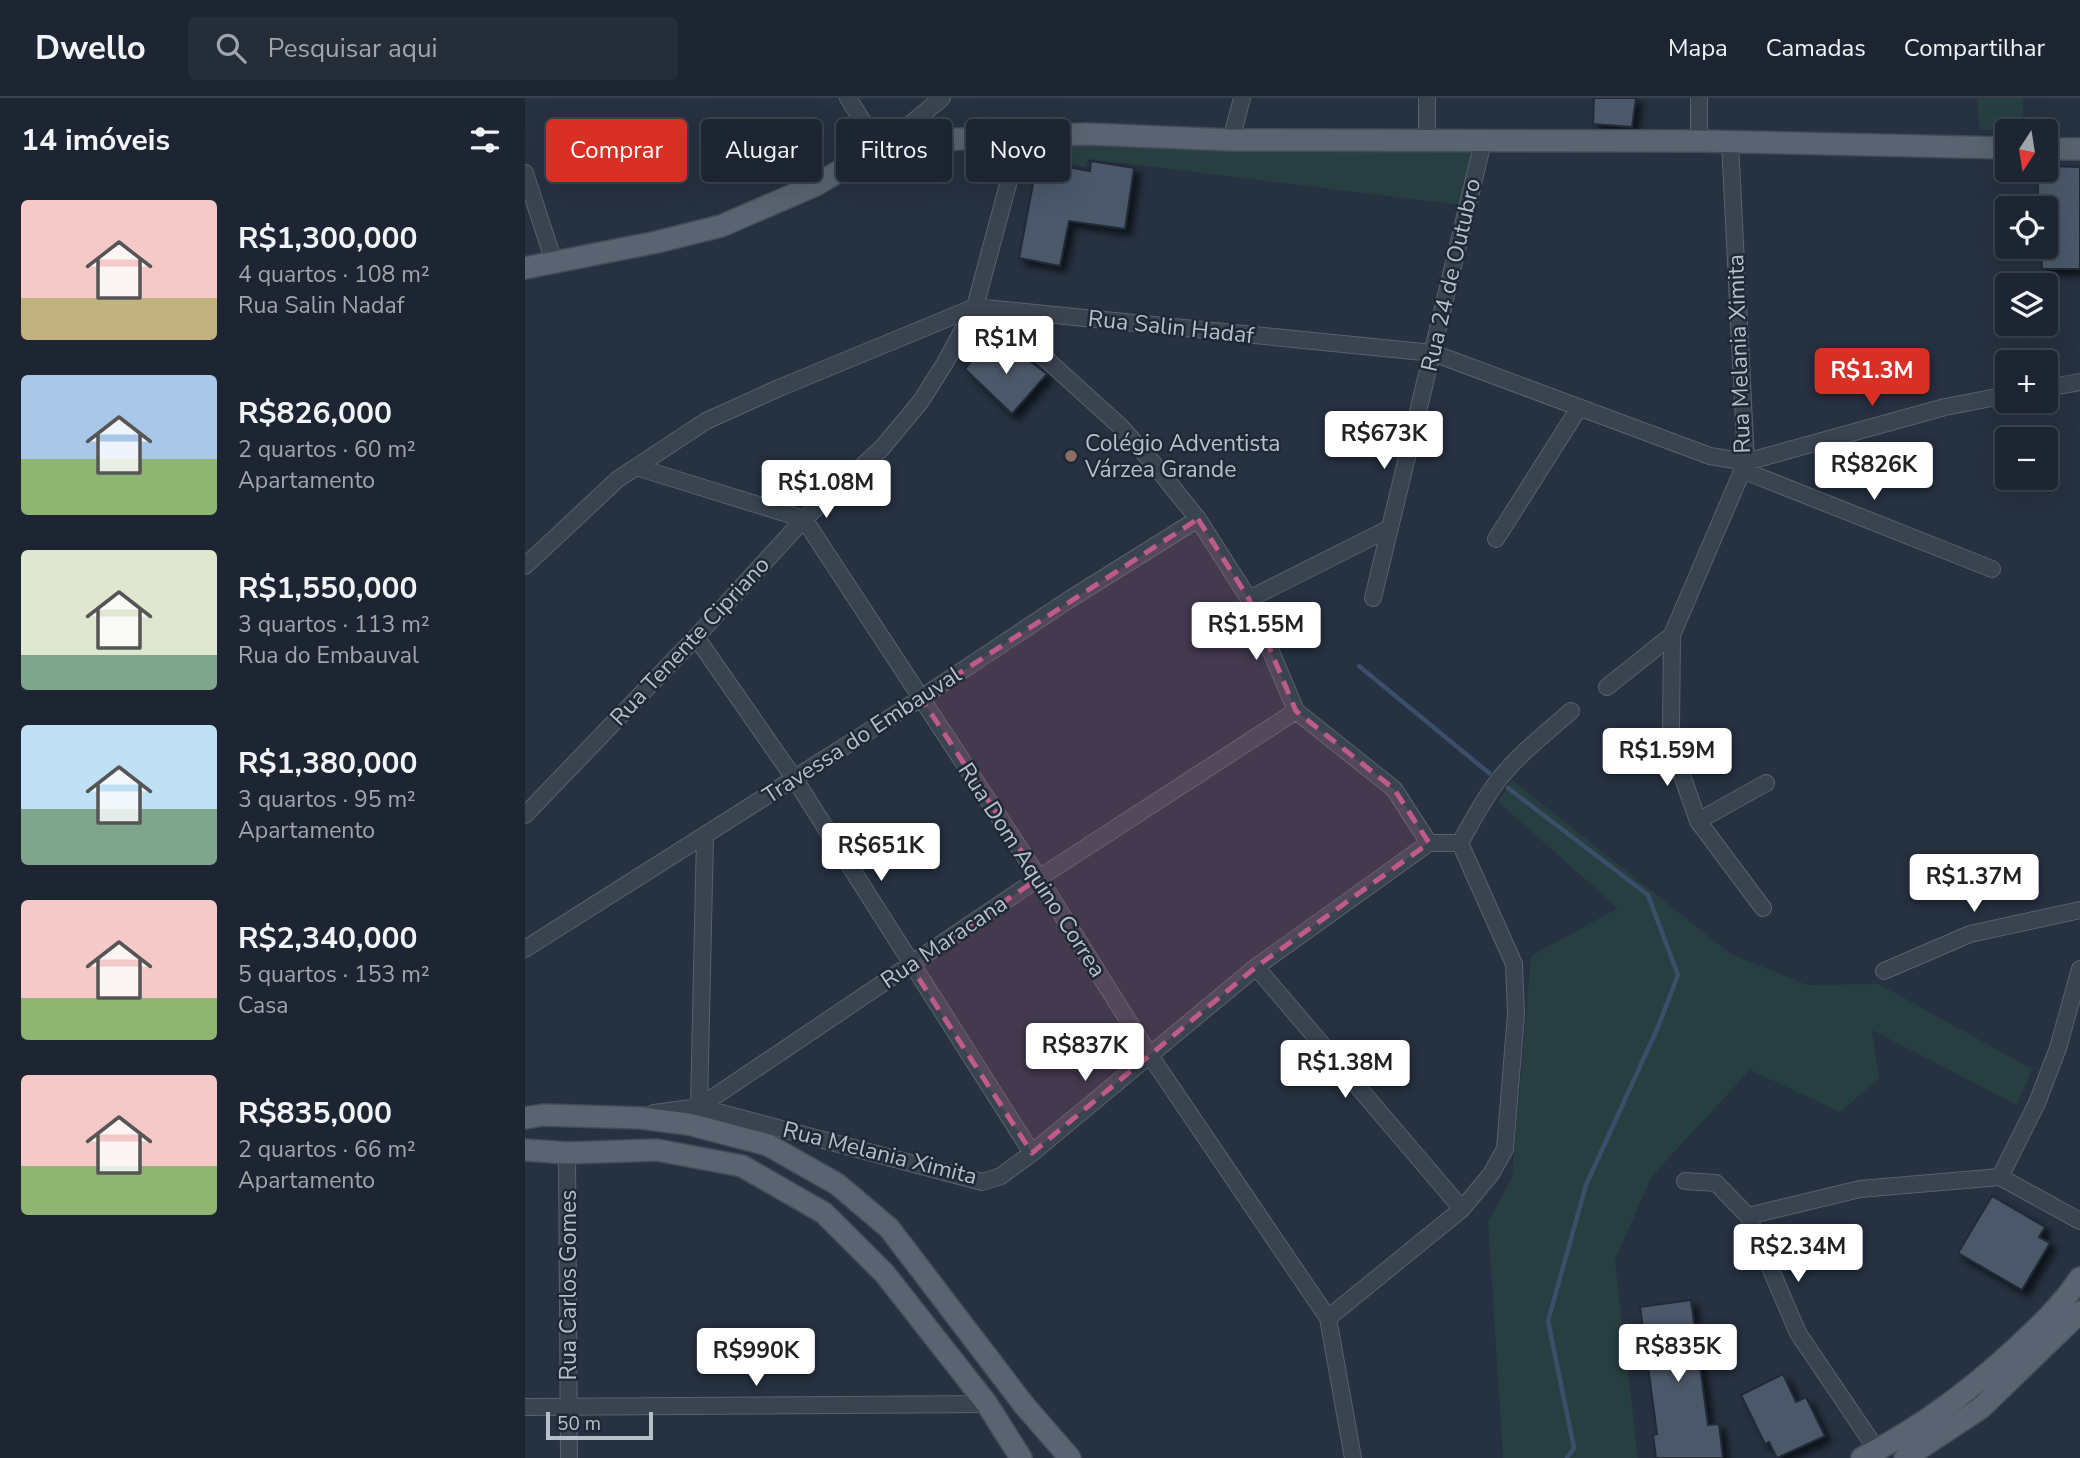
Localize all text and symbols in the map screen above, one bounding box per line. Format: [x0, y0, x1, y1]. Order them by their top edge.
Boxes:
search box [188, 17, 678, 80]
text: Dwello [35, 26, 146, 71]
icon: search [212, 29, 250, 67]
text: Pesquisar aqui [268, 31, 438, 66]
text: Mapa [1668, 32, 1728, 64]
text: Camadas [1766, 32, 1866, 64]
text: Compartilhar [1904, 32, 2045, 64]
chip: Comprar [546, 119, 687, 182]
chip: Alugar [701, 119, 822, 182]
chip: Filtros [836, 119, 952, 182]
chip: Novo [966, 119, 1070, 182]
north arrow [1995, 119, 2058, 182]
map controls [1995, 119, 2058, 490]
text: 14 imóveis [21, 120, 170, 161]
icon: filters [466, 121, 504, 159]
street label: Rua 24 de Outubro [1414, 175, 1488, 375]
button: locate [1995, 196, 2058, 259]
text: R$1,300,000 [238, 218, 417, 259]
icon: home [77, 228, 161, 312]
street label: Rua Melania Ximita [1720, 254, 1758, 454]
text: 4 quartos · 108 m² [238, 259, 430, 290]
button: layers [1995, 273, 2058, 336]
text: Rua Salin Nadaf [238, 290, 404, 321]
street label: Rua Salin Hadaf [1086, 303, 1256, 351]
pin: R$1M [965, 316, 1047, 376]
text: R$1M [974, 323, 1038, 354]
pin: R$1.3M [1815, 348, 1929, 408]
button: + [1995, 350, 2058, 413]
text: R$1.3M [1831, 355, 1913, 386]
text: R$826,000 [238, 393, 392, 434]
icon: home [77, 403, 161, 487]
pin: R$673K [1327, 412, 1441, 471]
text: R$673K [1341, 418, 1427, 449]
button: − [1995, 427, 2058, 490]
place label: Colégio Adventista Várzea Grande [1084, 428, 1281, 485]
text: 2 quartos · 60 m² [238, 434, 416, 465]
pin: R$826K [1817, 442, 1931, 502]
marker: Colégio Adventista Várzea Grande [1063, 448, 1079, 464]
text: R$826K [1831, 449, 1917, 480]
pin: R$1.08M [761, 460, 891, 520]
text: Apartamento [238, 465, 375, 496]
text: R$1.08M [778, 467, 874, 498]
street label: Rua Tenente Cipriano [603, 550, 777, 732]
text: R$1,550,000 [238, 568, 417, 609]
icon: home [77, 578, 161, 662]
pin: R$1.55M [1191, 602, 1321, 662]
text: 3 quartos · 113 m² [238, 609, 430, 640]
text: R$1.55M [1208, 609, 1304, 640]
text: Rua do Embauval [238, 640, 419, 671]
street label: Travessa do Embauval [757, 659, 967, 811]
pin: R$1.59M [1602, 728, 1732, 788]
text: R$1.59M [1619, 735, 1715, 766]
text: R$1,380,000 [238, 743, 417, 784]
icon: home [77, 753, 161, 837]
street label: Rua Dom Aquino Correa [951, 757, 1113, 983]
text: 3 quartos · 95 m² [238, 784, 416, 815]
text: Apartamento [238, 815, 375, 846]
pin: R$651K [824, 824, 938, 883]
text: R$651K [838, 830, 924, 861]
pin: R$1.37M [1909, 854, 2039, 914]
text: R$1.37M [1926, 861, 2022, 892]
street label: Rua Maracana [875, 888, 1013, 996]
text: R$2,340,000 [238, 918, 417, 959]
icon: home [77, 928, 161, 1012]
text: 5 quartos · 153 m² [238, 959, 430, 990]
text: Casa [238, 990, 289, 1021]
pin: R$837K [1028, 1024, 1142, 1083]
text: R$837K [1042, 1030, 1128, 1061]
pin: R$1.38M [1280, 1040, 1410, 1100]
text: R$1.38M [1297, 1047, 1393, 1078]
text: R$835,000 [238, 1093, 392, 1134]
icon: home [77, 1103, 161, 1187]
street label: Rua Melania Ximita [780, 1114, 980, 1192]
text: 2 quartos · 66 m² [238, 1134, 416, 1165]
text: Apartamento [238, 1165, 375, 1196]
street label: Rua Carlos Gomes [553, 1190, 584, 1380]
pin: R$2.34M [1733, 1224, 1863, 1284]
text: R$2.34M [1750, 1231, 1846, 1262]
pin: R$835K [1621, 1324, 1735, 1384]
pin: R$990K [699, 1328, 813, 1388]
text: R$835K [1635, 1331, 1721, 1362]
text: R$990K [713, 1335, 799, 1366]
scale bar [546, 1409, 653, 1441]
text: 50 m [557, 1411, 601, 1437]

